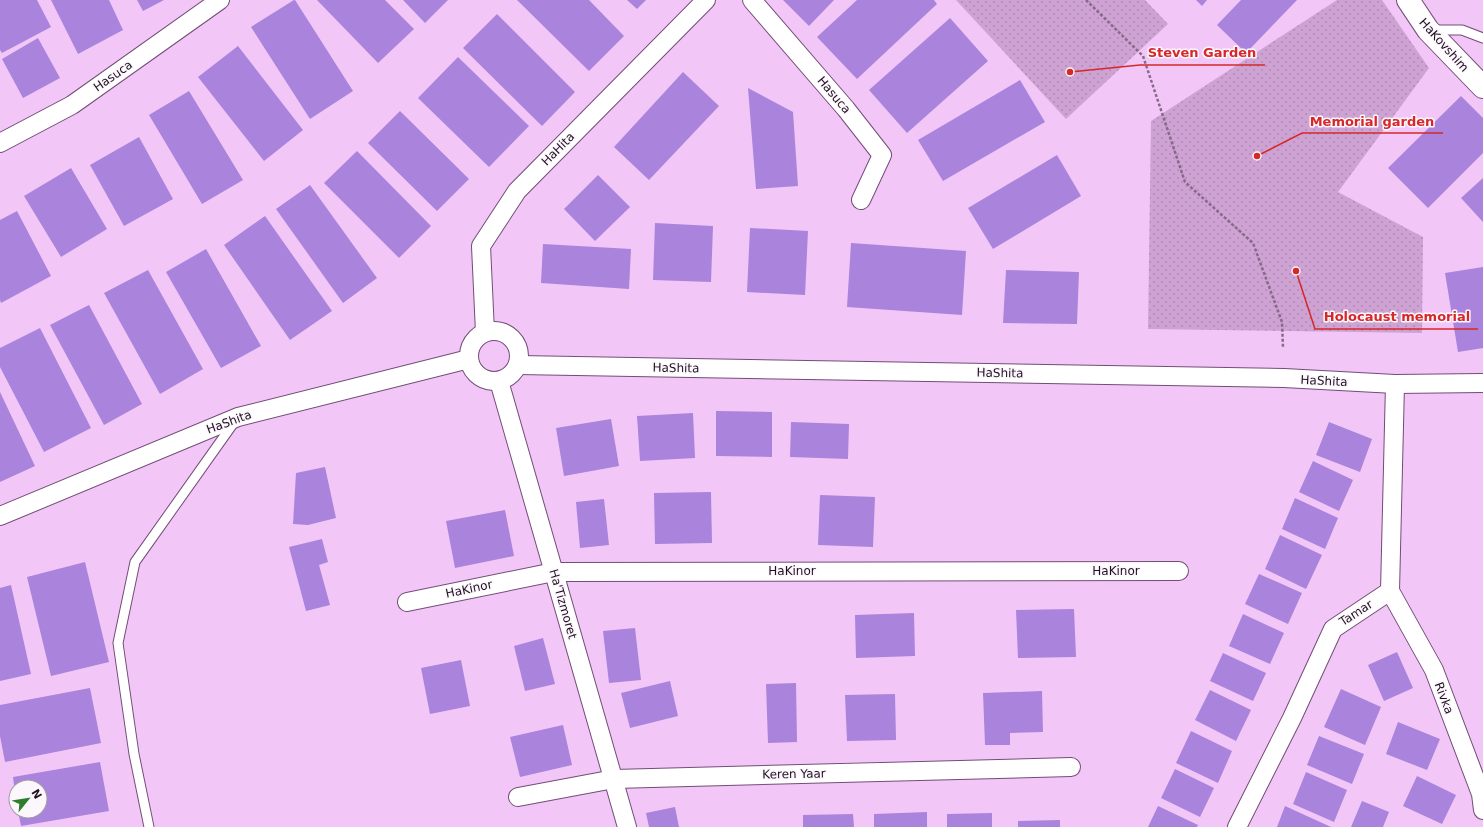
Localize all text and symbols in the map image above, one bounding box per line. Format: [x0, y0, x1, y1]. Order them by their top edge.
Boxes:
street label: HaKovshim [1416, 15, 1472, 75]
callout: Steven Garden [1140, 40, 1265, 65]
text: Steven Garden [1148, 45, 1256, 60]
street label: Hasuca [91, 58, 135, 94]
street label: Hasuca [814, 74, 854, 116]
callout: Memorial garden [1302, 108, 1443, 133]
text: Memorial garden [1310, 114, 1434, 129]
street label: HaHita [539, 130, 577, 168]
callout: Holocaust memorial [1315, 304, 1478, 329]
text: Holocaust memorial [1324, 309, 1470, 324]
street label: HaShita [652, 361, 700, 375]
street label: HaShita [976, 366, 1024, 380]
street label: HaShita [1300, 373, 1348, 389]
street label: HaShita [205, 407, 253, 437]
street label: HaKinor [768, 564, 816, 578]
street label: HaKinor [1092, 564, 1140, 578]
street label: Ha'Tizmoret [546, 567, 580, 641]
street label: HaKinor [444, 577, 494, 601]
street label: Tamar [1336, 597, 1375, 629]
street label: Rivka [1432, 680, 1456, 716]
street label: Keren Yaar [762, 766, 826, 782]
north arrow [8, 779, 48, 819]
text: N [28, 787, 44, 801]

